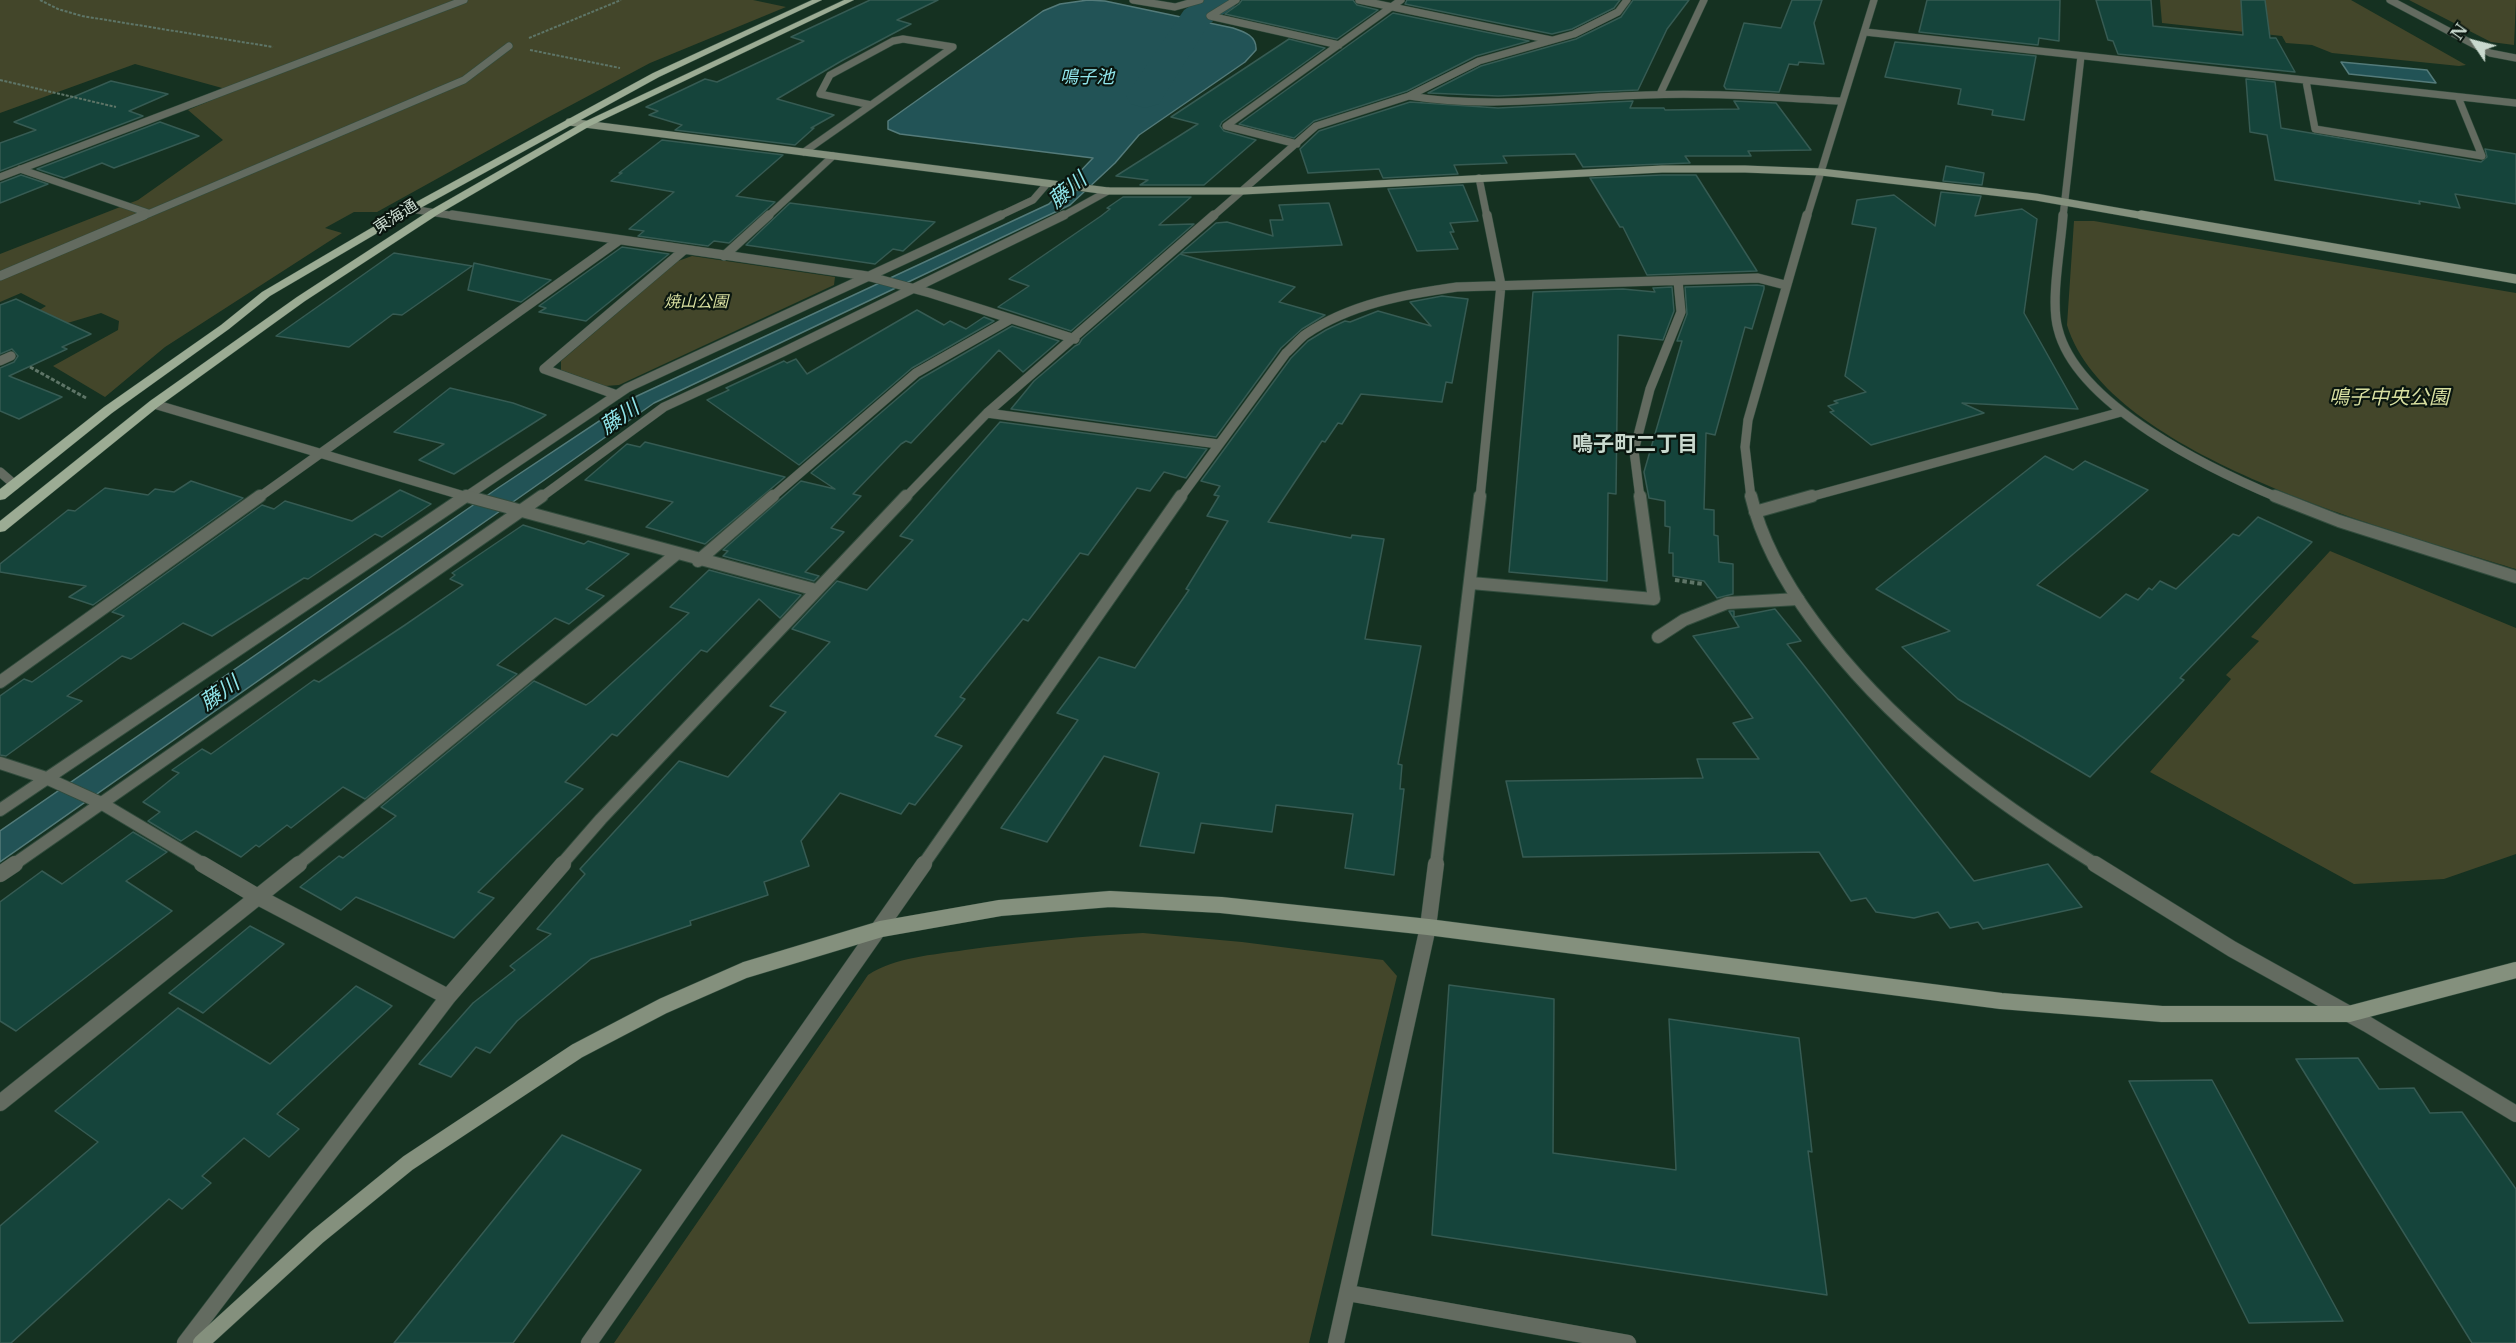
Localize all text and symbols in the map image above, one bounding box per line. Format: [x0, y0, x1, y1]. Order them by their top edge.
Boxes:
north arrow [2444, 12, 2504, 72]
text: N [2447, 20, 2472, 44]
water label: 鳴子池 [1060, 67, 1114, 89]
water label: 藤川 [1044, 168, 1092, 214]
street label: 東海通 [371, 196, 421, 238]
park label: 焼山公園 [664, 292, 728, 312]
park label: 鳴子中央公園 [2329, 386, 2449, 410]
water label: 藤川 [596, 396, 644, 440]
district label: 鳴子町二丁目 [1572, 432, 1698, 458]
water label: 藤川 [196, 672, 244, 716]

